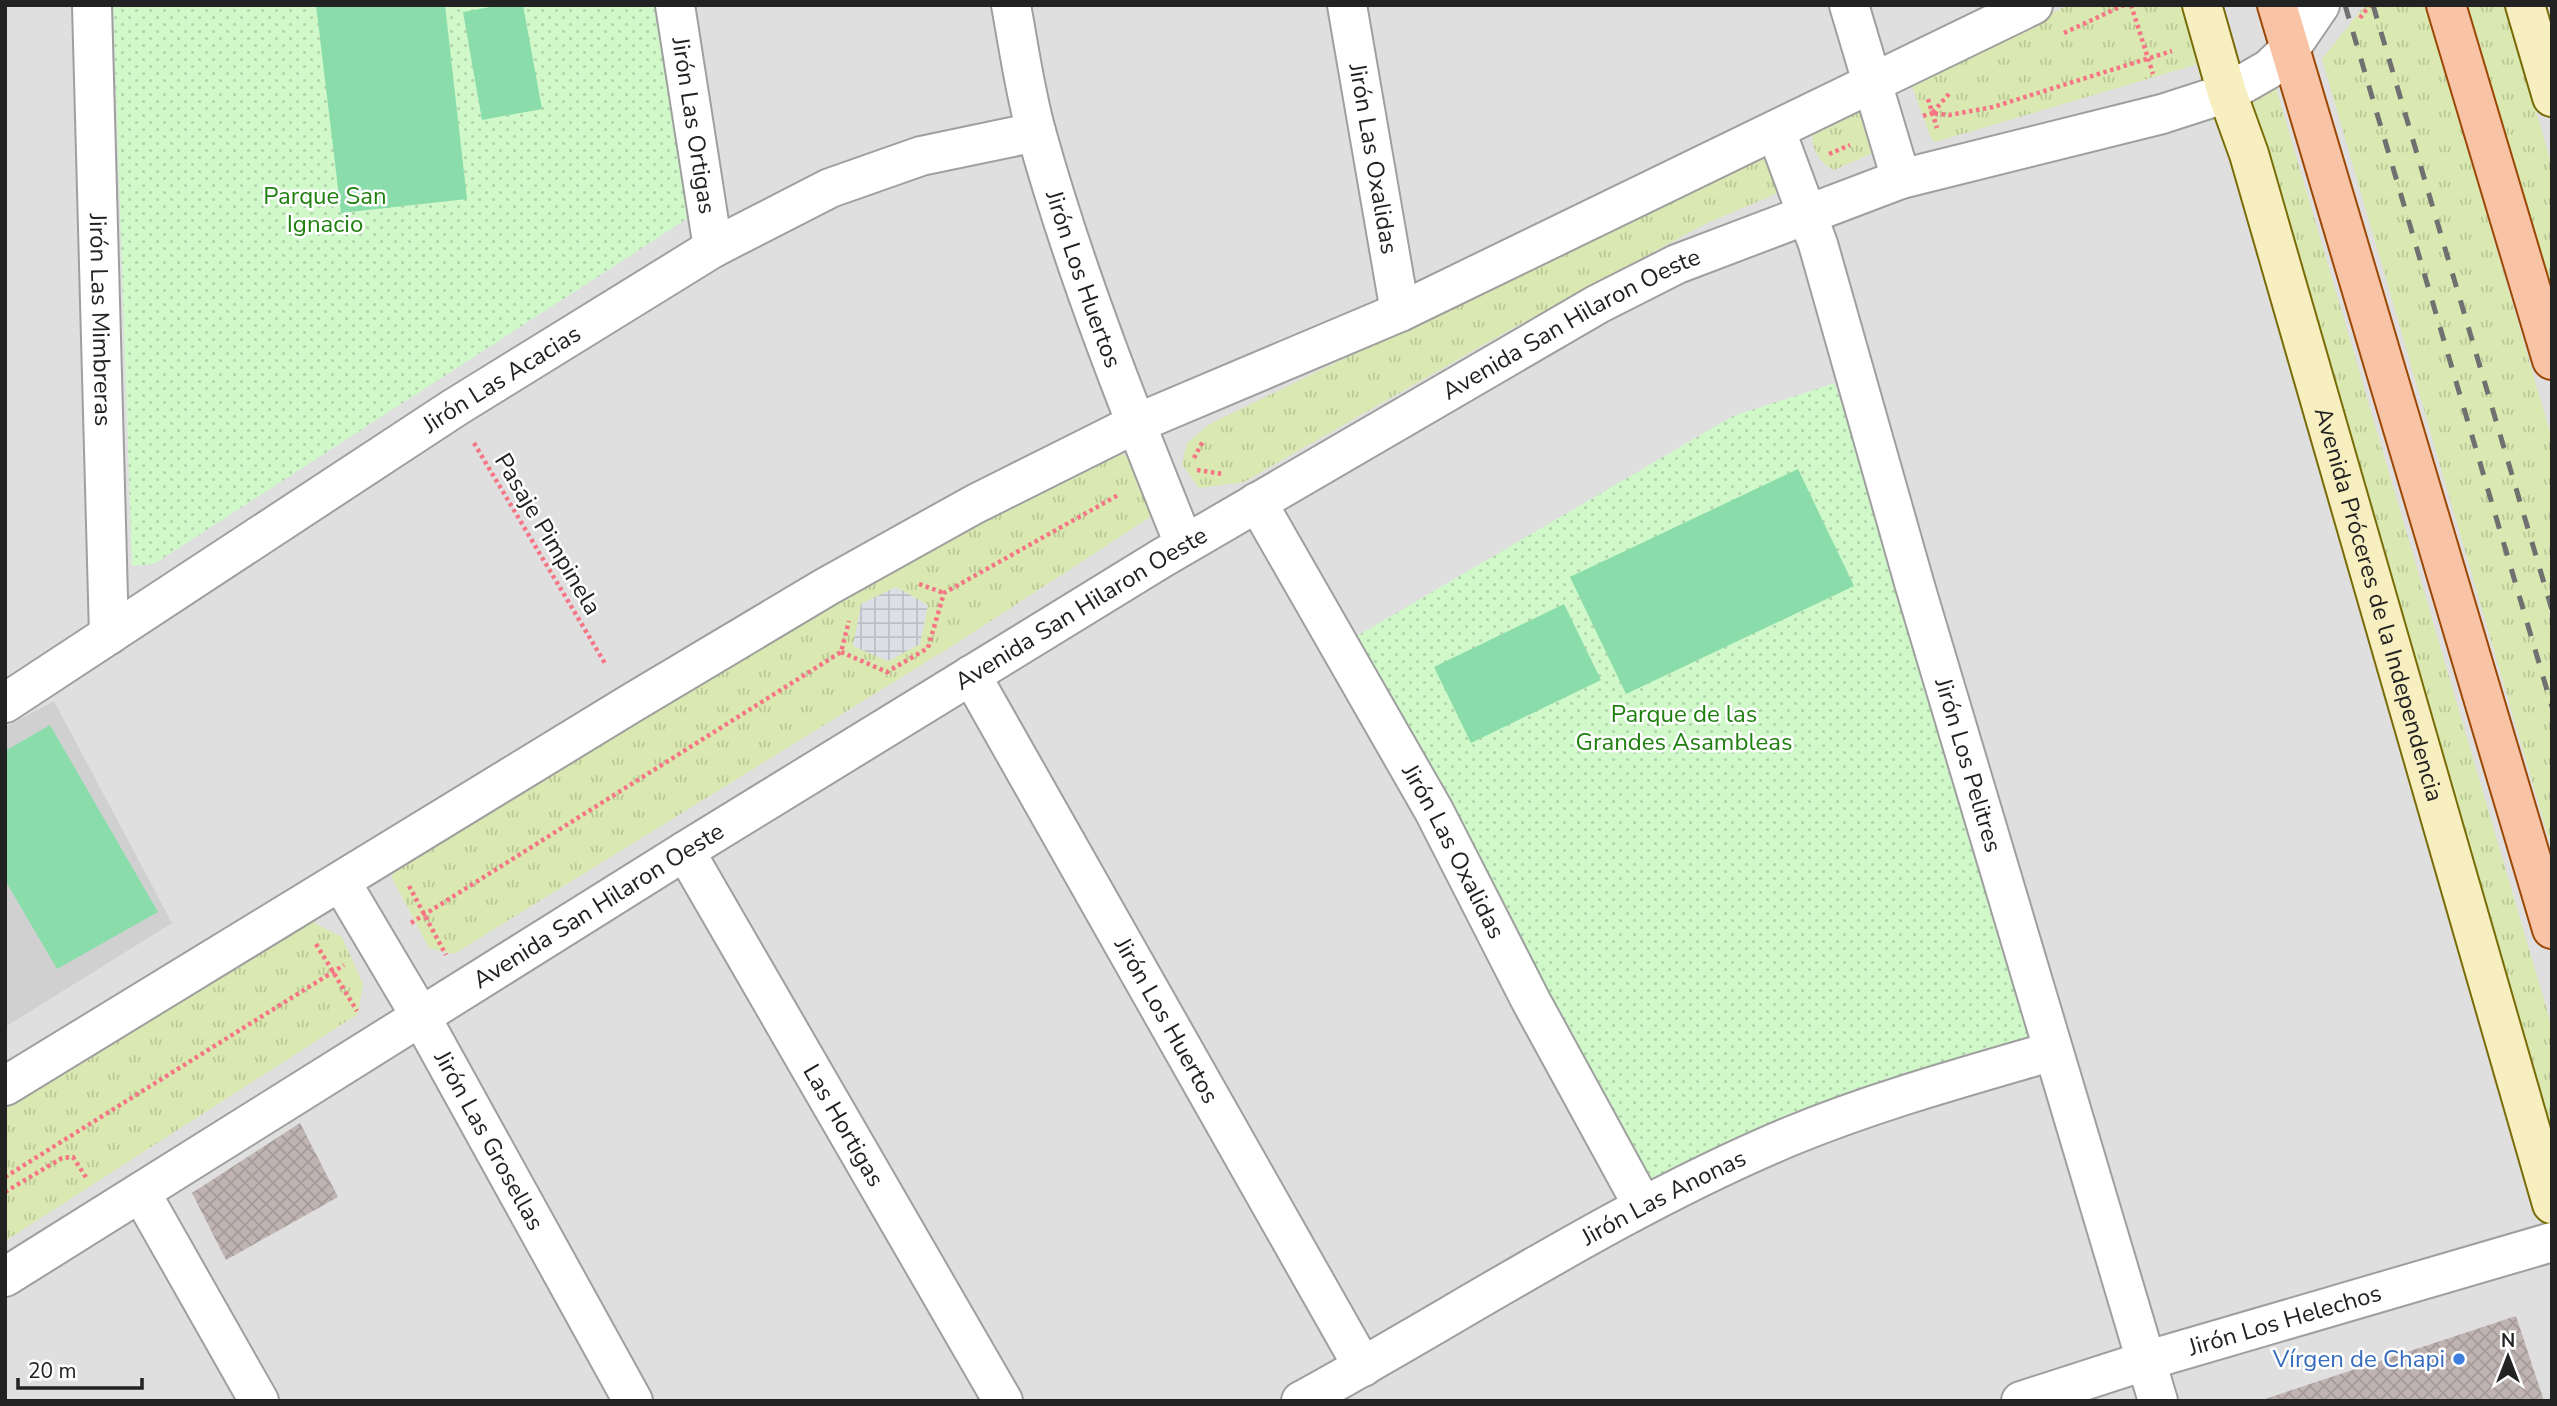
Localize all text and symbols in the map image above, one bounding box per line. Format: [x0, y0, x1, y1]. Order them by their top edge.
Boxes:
street label: Jirón Las Ortigas [664, 34, 723, 216]
street label: Jirón Las Oxalidas [1341, 60, 1406, 257]
park label: Parque San Ignacio [263, 180, 387, 240]
street label: Jirón Los Huertos [1038, 185, 1129, 372]
street label: Jirón Las Mimbreras [82, 212, 119, 427]
street label: Avenida San Hilaron Oeste [1436, 241, 1705, 407]
street label: Jirón Las Acacias [416, 318, 587, 441]
street label: Avenida Próceres de la Independencia [2307, 403, 2451, 805]
street label: Pasaje Pimpinela [487, 447, 609, 621]
street label: Avenida San Hilaron Oeste [949, 519, 1213, 697]
street label: Jirón Los Pelitres [1927, 673, 2010, 856]
park label: Parque de las Grandes Asambleas [1576, 698, 1792, 758]
street label: Jirón Las Oxalidas [1394, 757, 1513, 944]
street label: Avenida San Hilaron Oeste [467, 815, 730, 996]
street label: Jirón Los Huertos [1106, 931, 1226, 1109]
street label: Jirón Las Grosellas [426, 1044, 552, 1236]
street label: Las Hortigas [796, 1058, 892, 1193]
street label: Jirón Las Anonas [1575, 1142, 1751, 1253]
street label: Jirón Los Helechos [2184, 1277, 2385, 1364]
north arrow [2473, 1322, 2543, 1392]
text: N [2501, 1328, 2515, 1354]
place label: Vírgen de Chapi [2272, 1343, 2445, 1375]
scale bar [18, 1346, 142, 1390]
marker: Vírgen de Chapi [2451, 1351, 2467, 1367]
text: 20 m [28, 1357, 77, 1385]

